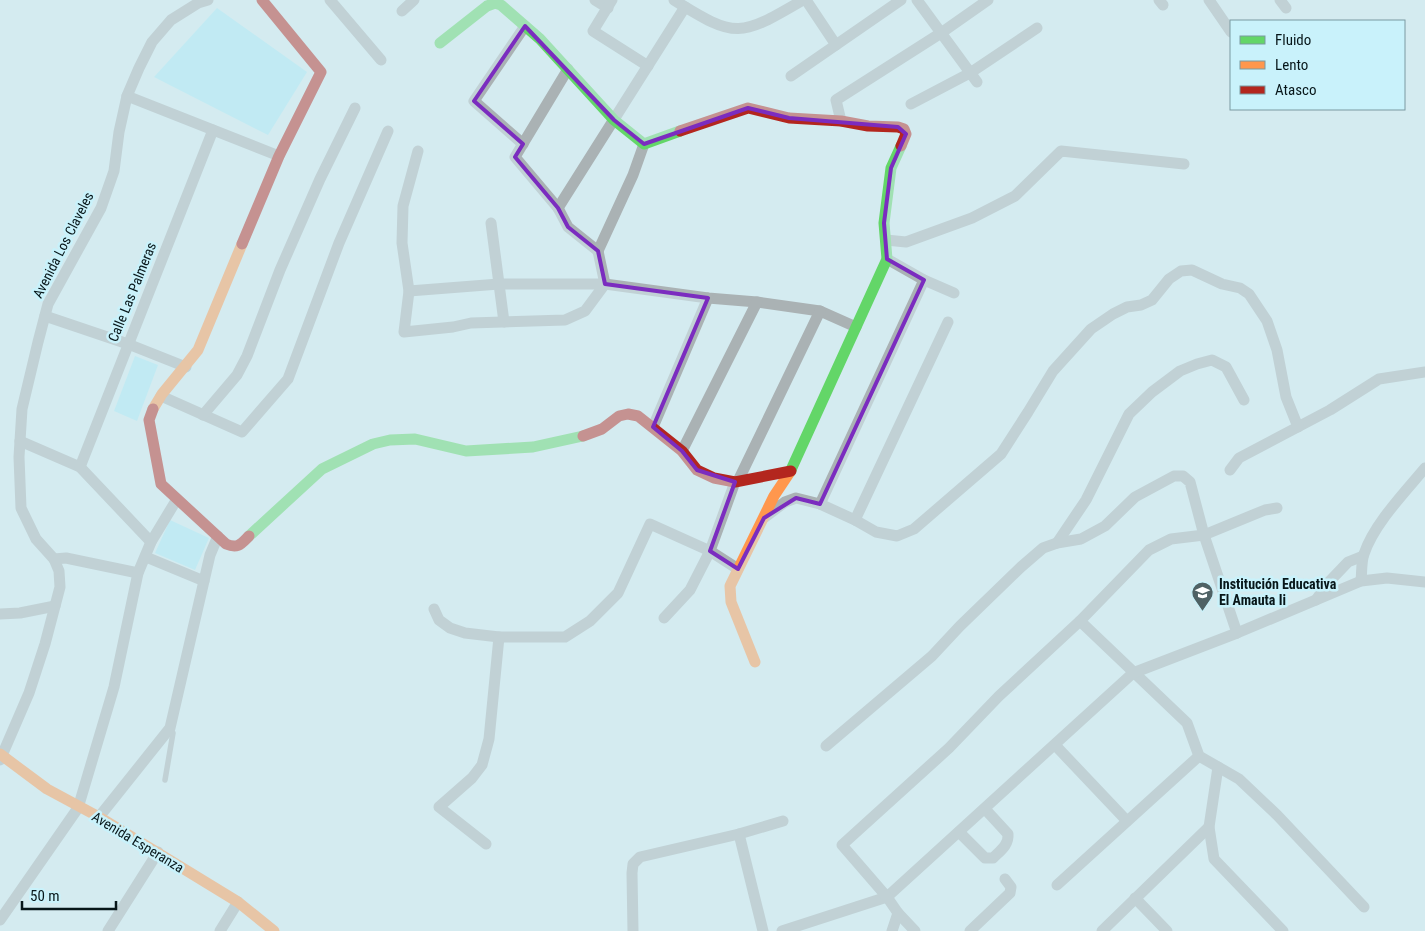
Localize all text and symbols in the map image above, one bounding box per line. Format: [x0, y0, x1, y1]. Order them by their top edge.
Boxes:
legend [1230, 20, 1405, 110]
text: Fluido [1275, 31, 1311, 49]
text: Lento [1275, 56, 1308, 74]
text: Atasco [1275, 81, 1316, 99]
street label: Avenida Los Claveles [29, 189, 97, 301]
street label: Calle Las Palmeras [105, 240, 159, 344]
place label: Institución Educativa El Amauta Ii [1219, 576, 1337, 608]
school or university icon: Institución Educativa El Amauta Ii [1191, 580, 1215, 611]
street label: Avenida Esperanza [89, 808, 187, 876]
scale bar [22, 878, 116, 910]
text: 50 m [30, 887, 60, 905]

